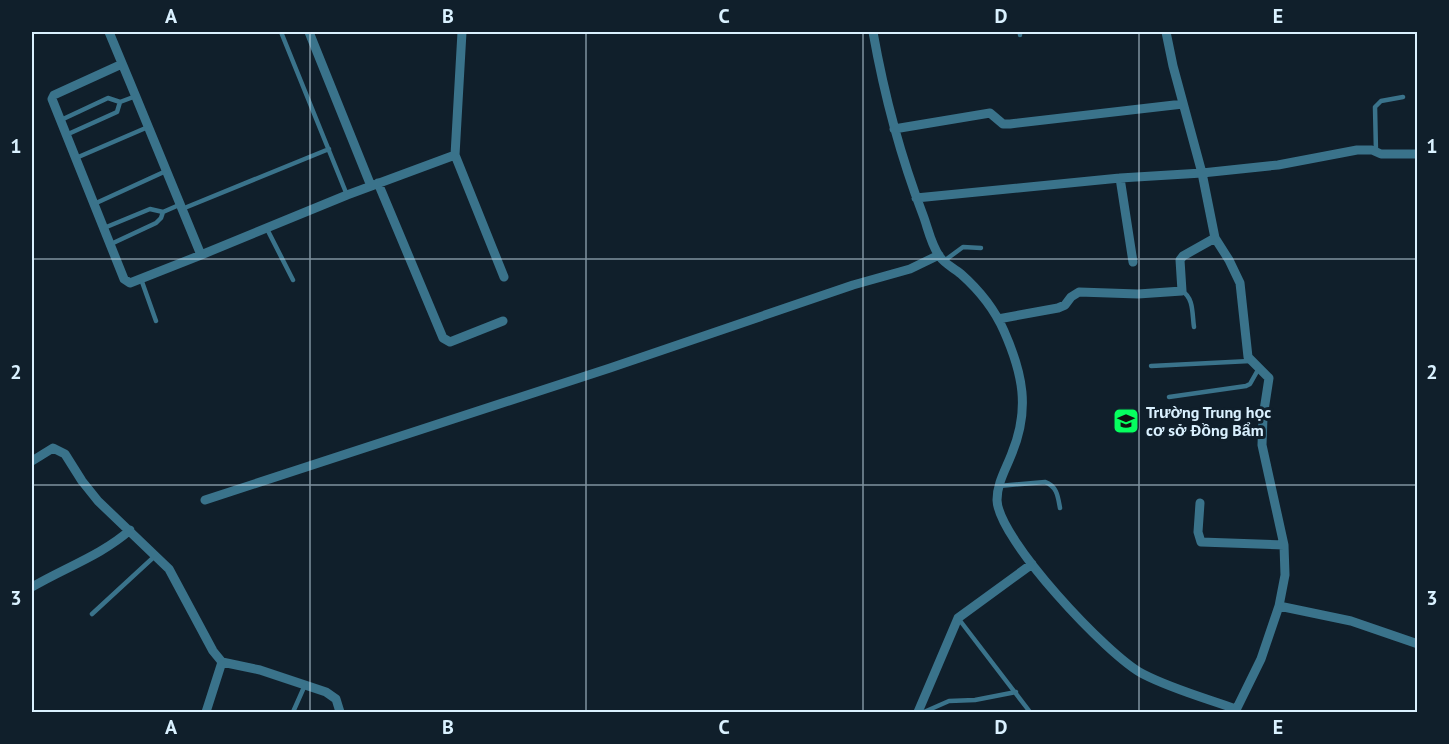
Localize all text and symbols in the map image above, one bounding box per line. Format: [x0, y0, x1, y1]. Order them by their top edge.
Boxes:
text: A [165, 3, 178, 29]
text: B [442, 3, 454, 29]
text: C [718, 3, 730, 29]
text: D [995, 3, 1008, 29]
text: E [1273, 3, 1283, 29]
text: 1 [10, 133, 22, 159]
text: 1 [1426, 133, 1438, 159]
text: 2 [10, 359, 22, 385]
text: 2 [1426, 359, 1438, 385]
place label: Trường Trung học cơ sở Đồng Bẩm [1146, 402, 1271, 440]
school or university icon: Trường Trung học cơ sở Đồng Bẩm [1111, 406, 1141, 436]
text: 3 [10, 585, 22, 611]
text: 3 [1426, 585, 1438, 611]
text: A [165, 714, 178, 740]
text: B [442, 714, 454, 740]
text: C [718, 714, 730, 740]
text: D [995, 714, 1008, 740]
text: E [1273, 714, 1283, 740]

